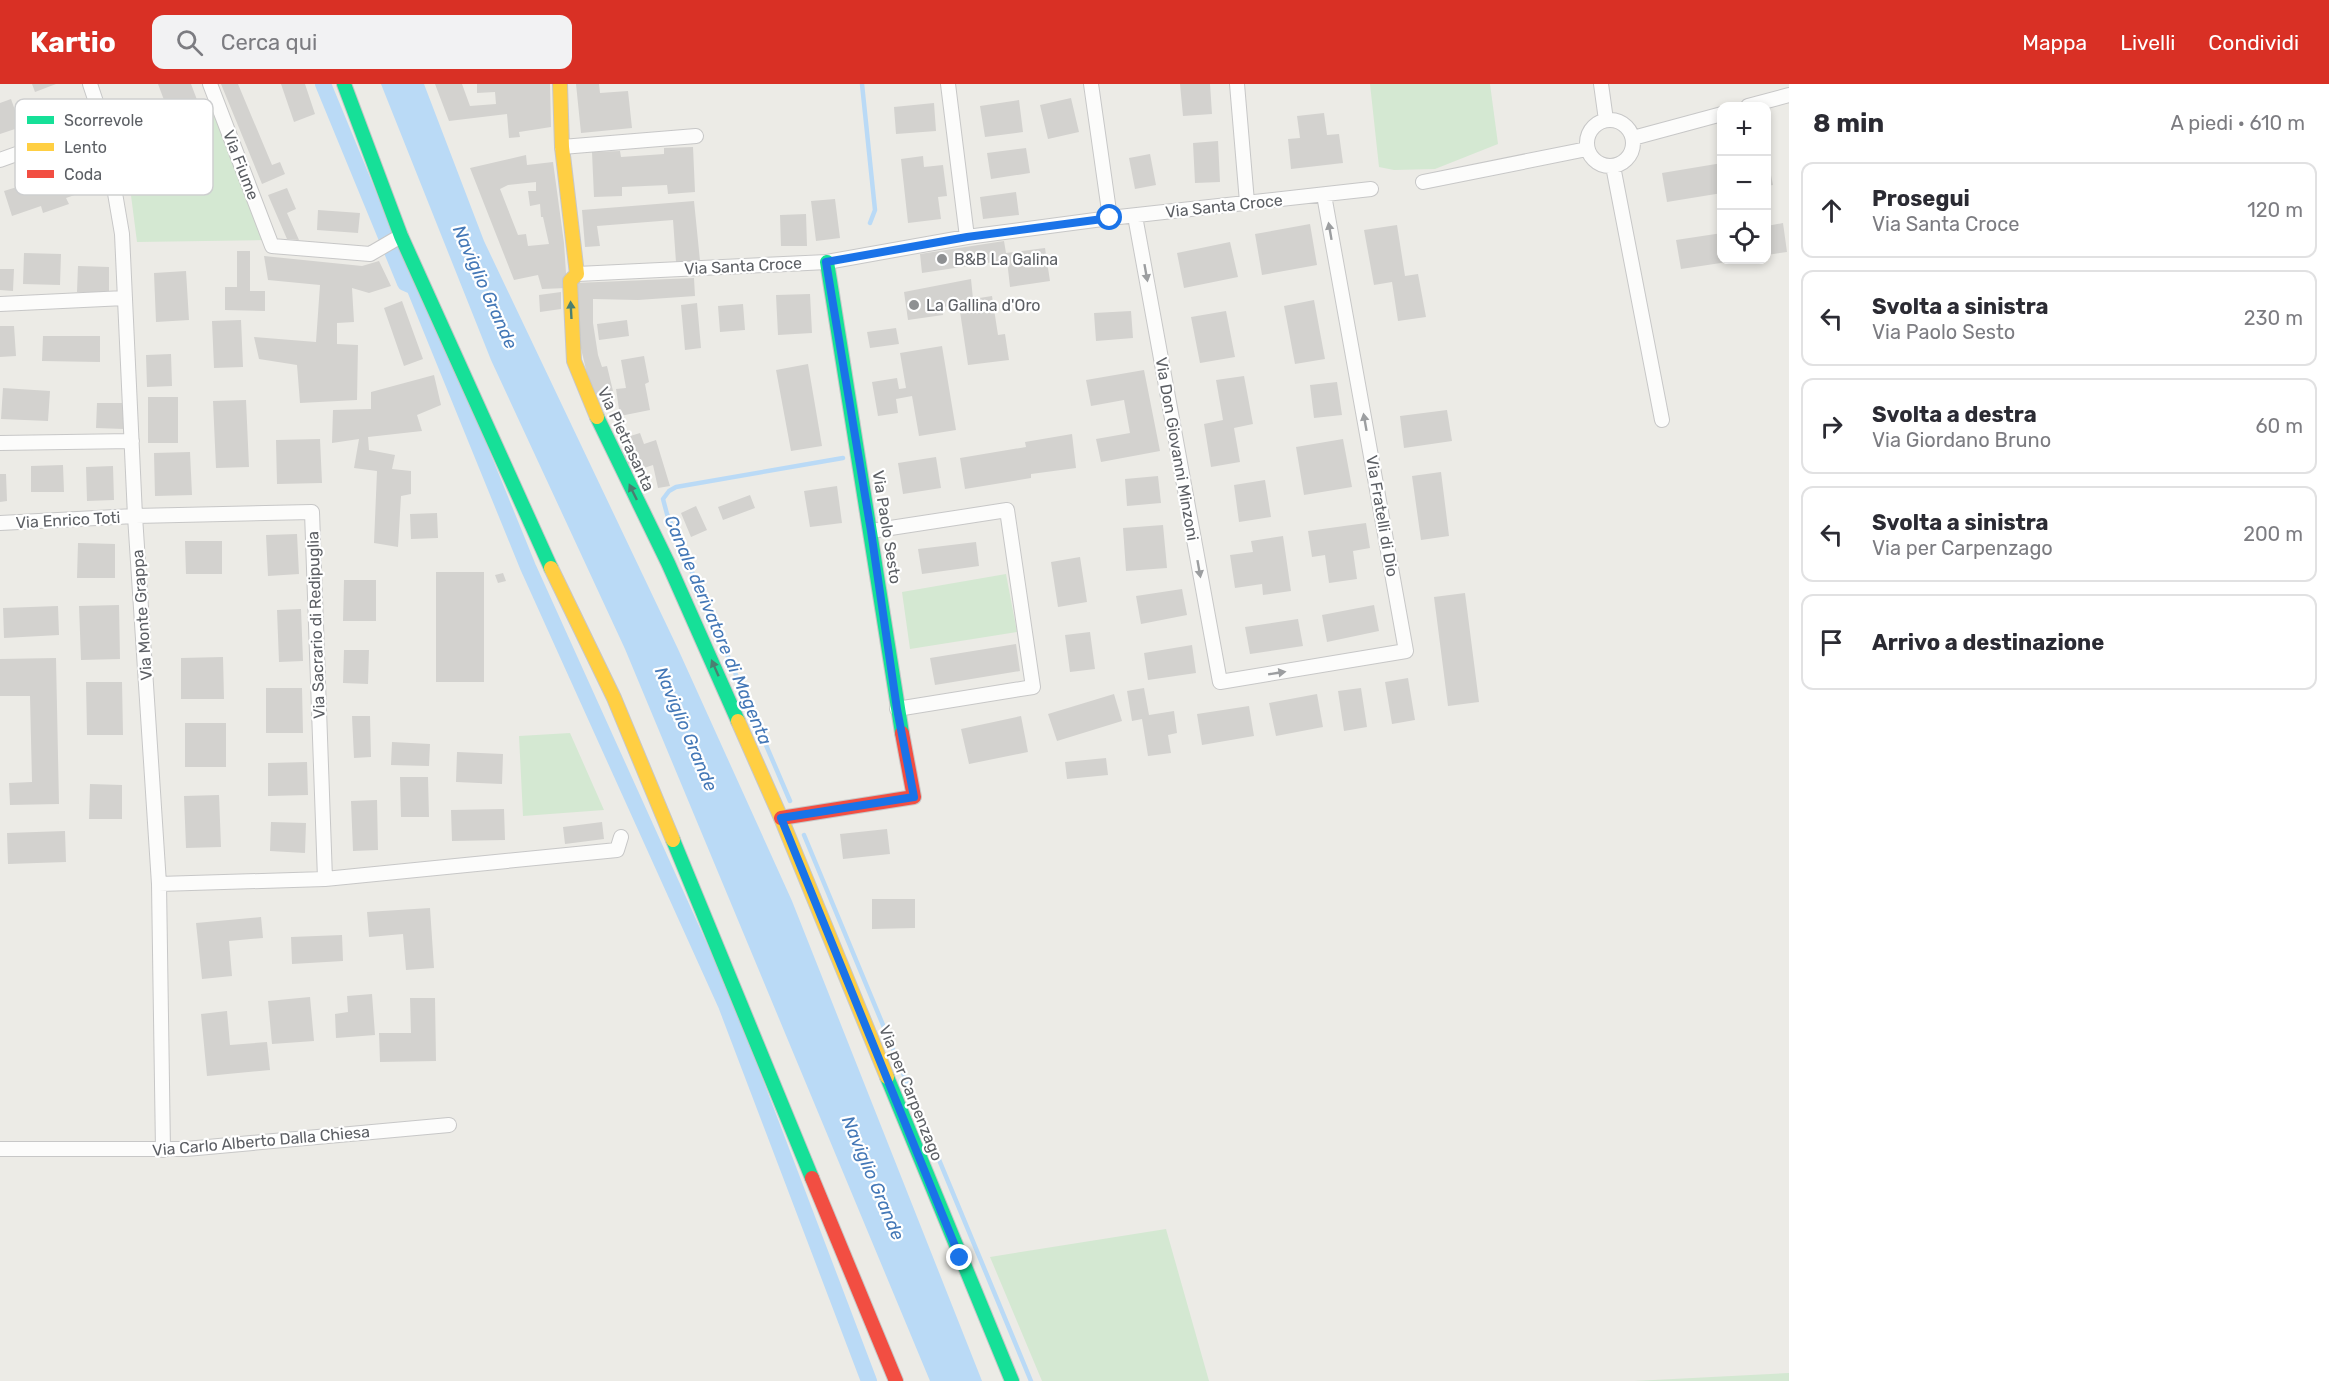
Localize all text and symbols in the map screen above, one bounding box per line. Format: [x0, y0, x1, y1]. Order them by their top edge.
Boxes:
search box [152, 15, 572, 69]
text: Kartio [30, 26, 116, 59]
icon: search [173, 26, 206, 59]
text: Cerca qui [221, 29, 317, 56]
text: Mappa [2022, 30, 2087, 55]
text: Livelli [2120, 30, 2175, 55]
text: Condividi [2208, 30, 2299, 55]
legend [15, 99, 213, 195]
map controls [1717, 102, 1771, 264]
button: + [1717, 102, 1771, 156]
text: 8 min [1813, 108, 1884, 139]
text: Scorrevole [64, 111, 143, 130]
text: A piedi · 610 m [2171, 111, 2305, 135]
street label: Via Fiume [219, 127, 263, 203]
text: Lento [64, 138, 107, 157]
button: − [1717, 156, 1771, 210]
text: Coda [64, 165, 102, 184]
text: Prosegui [1872, 185, 1970, 212]
street label: Via Santa Croce [1164, 190, 1284, 222]
icon: ahead [1815, 194, 1848, 227]
text: 120 m [2247, 198, 2303, 222]
route start [1096, 204, 1122, 230]
button: locate [1717, 210, 1771, 264]
text: Via Santa Croce [1872, 212, 2019, 236]
one-way arrow [1326, 221, 1335, 240]
water label: Naviglio Grande [448, 222, 522, 352]
place label: B&B La Galina [954, 250, 1058, 269]
marker: B&B La Galina [935, 252, 949, 266]
street label: Via Santa Croce [684, 253, 802, 279]
one-way arrow [1141, 264, 1150, 283]
text: Svolta a sinistra [1872, 293, 2049, 320]
place label: La Gallina d'Oro [926, 296, 1041, 315]
marker: La Gallina d'Oro [907, 298, 921, 312]
one-way arrow [566, 300, 575, 319]
icon: left [1815, 302, 1848, 335]
text: 230 m [2244, 306, 2303, 330]
text: Via Paolo Sesto [1872, 320, 2015, 344]
street label: Via Don Giovanni Minzoni [1151, 356, 1203, 542]
street label: Via Pietrasanta [594, 384, 658, 494]
text: Svolta a destra [1872, 401, 2037, 428]
icon: right [1815, 410, 1848, 443]
one-way arrow [1360, 413, 1369, 432]
text: 60 m [2256, 414, 2303, 438]
text: Via Giordano Bruno [1872, 428, 2051, 452]
street label: Via Fratelli di Dio [1362, 454, 1402, 578]
street label: Via Paolo Sesto [869, 469, 905, 585]
one-way arrow [628, 483, 637, 500]
street label: Via Enrico Toti [15, 508, 121, 532]
text: Svolta a sinistra [1872, 509, 2049, 536]
water label: Canale derivatore di Magenta [660, 512, 777, 749]
icon: left [1815, 518, 1848, 551]
text: 200 m [2243, 522, 2303, 546]
street label: Via Sacrario di Redipuglia [303, 531, 329, 719]
text: Via per Carpenzago [1872, 536, 2053, 560]
street label: Via Monte Grappa [128, 549, 156, 681]
one-way arrow [1195, 559, 1204, 578]
icon: arrive [1815, 626, 1848, 659]
text: Arrivo a destinazione [1872, 629, 2104, 656]
one-way arrow [710, 659, 720, 677]
water label: Naviglio Grande [650, 663, 722, 795]
one-way arrow [1268, 668, 1287, 677]
street label: Via per Carpenzago [875, 1022, 947, 1164]
water label: Naviglio Grande [837, 1112, 909, 1244]
street label: Via Carlo Alberto Dalla Chiesa [151, 1122, 371, 1160]
route end [946, 1244, 972, 1270]

